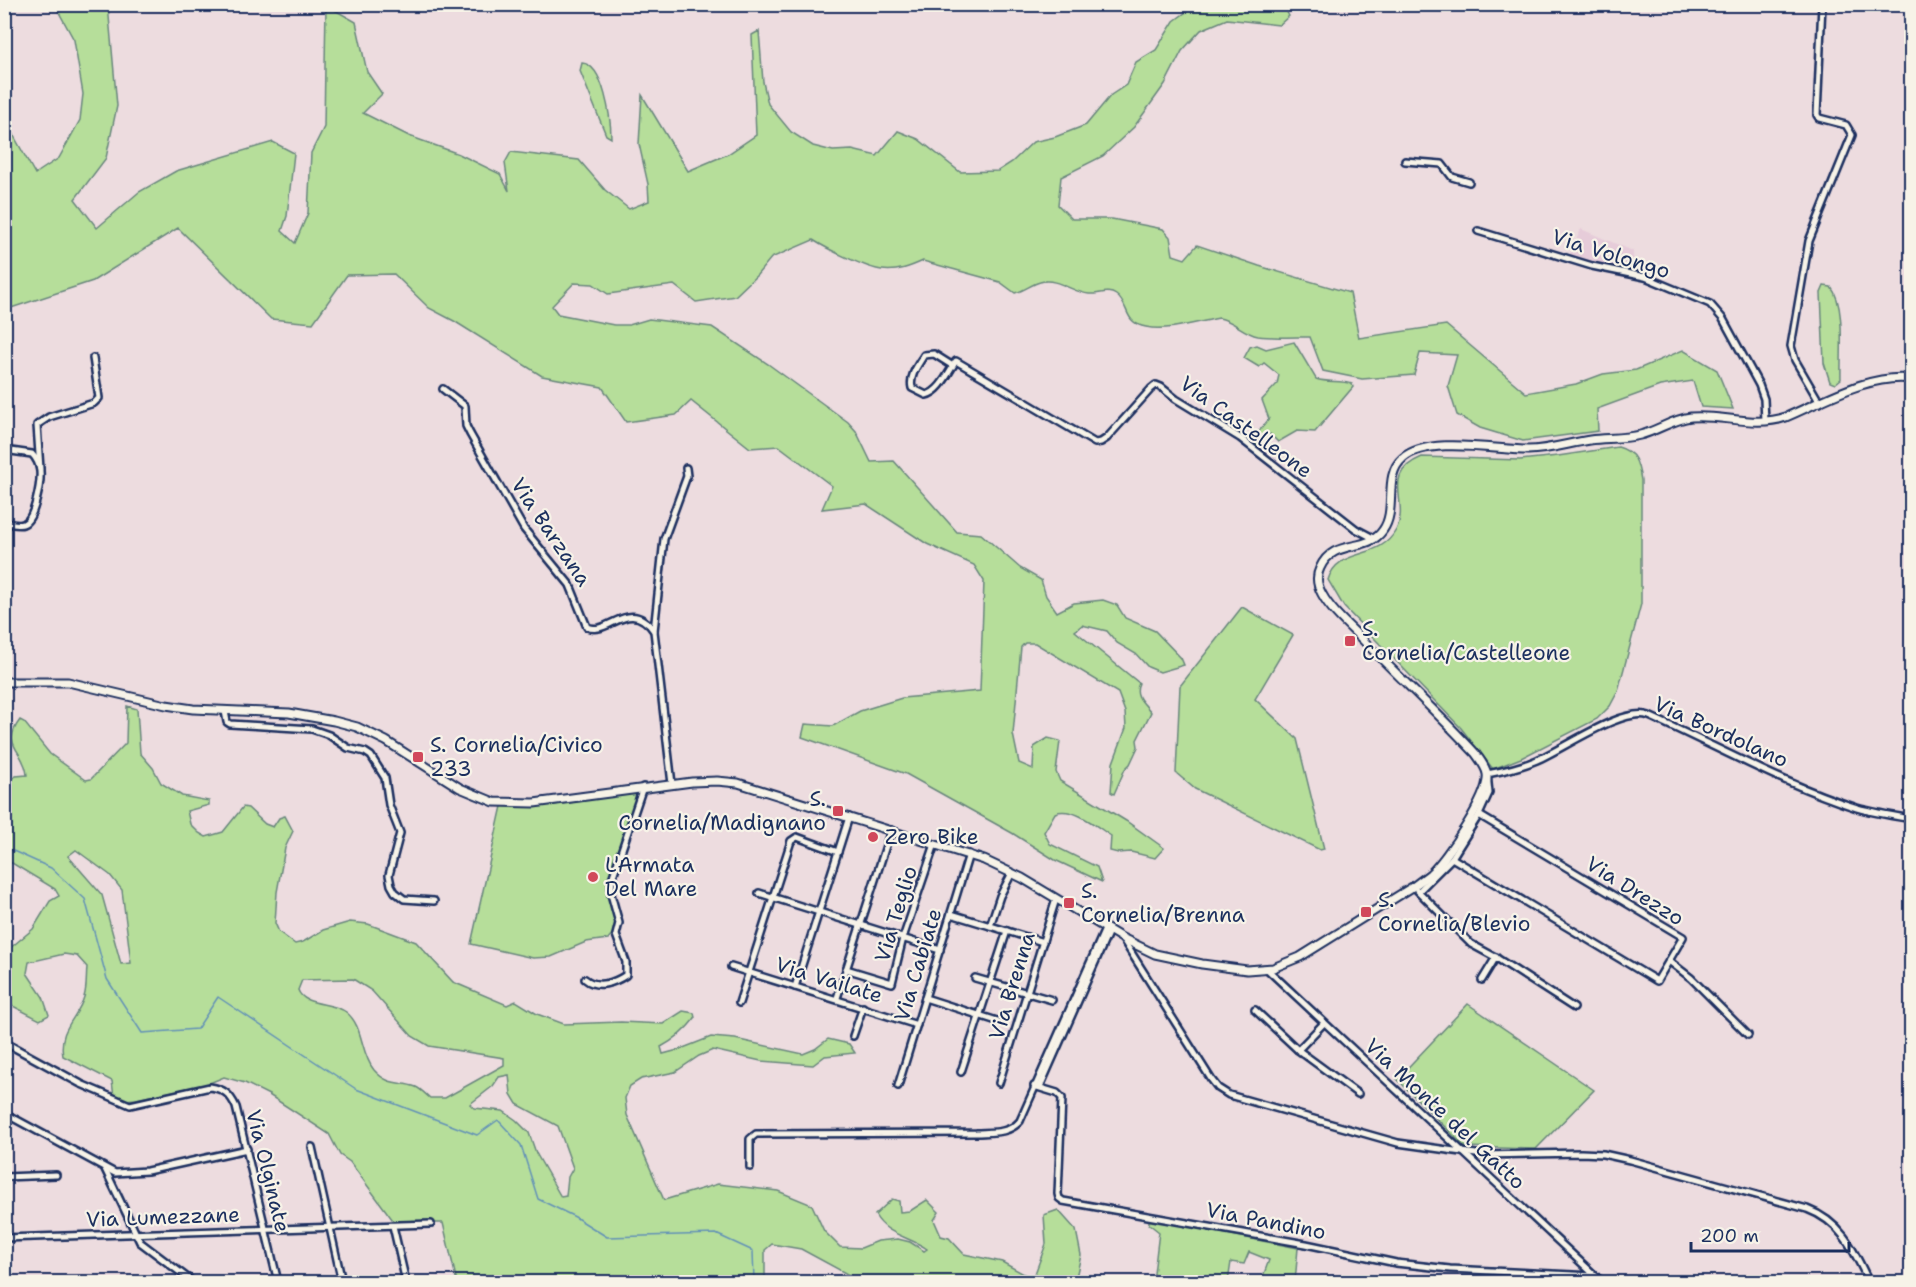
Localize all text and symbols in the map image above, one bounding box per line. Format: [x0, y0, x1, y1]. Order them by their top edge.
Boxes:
street label: Via Volongo [1549, 223, 1673, 285]
street label: Via Castelleone [1174, 369, 1318, 485]
street label: Via Barzana [504, 472, 598, 592]
place label: S. Cornelia/Castelleone [1362, 615, 1570, 667]
marker: S. Cornelia/Castelleone [1343, 634, 1357, 648]
street label: Via Bordolano [1649, 690, 1793, 774]
place label: S. Cornelia/Civico 233 [430, 731, 603, 783]
marker: S. Cornelia/Civico 233 [411, 750, 425, 764]
place label: S. Cornelia/Madignano [618, 785, 826, 837]
marker: S. Cornelia/Madignano [831, 804, 845, 818]
place label: Zero Bike [885, 823, 979, 851]
marker: Zero Bike [866, 830, 880, 844]
street label: Via Drezzo [1581, 850, 1689, 932]
place label: L'Armata Del Mare [605, 851, 697, 903]
street label: Via Teglio [868, 862, 924, 966]
marker: L'Armata Del Mare [586, 870, 600, 884]
place label: S. Cornelia/Brenna [1081, 877, 1245, 929]
place label: S. Cornelia/Blevio [1378, 886, 1530, 938]
marker: S. Cornelia/Brenna [1062, 896, 1076, 910]
street label: Via Cabiate [888, 905, 948, 1025]
marker: S. Cornelia/Blevio [1359, 905, 1373, 919]
street label: Via Brenna [982, 929, 1042, 1043]
street label: Via Vailate [772, 950, 886, 1010]
street label: Via Monte del Gatto [1359, 1032, 1531, 1196]
street label: Via Olginate [239, 1107, 297, 1235]
street label: Via Pandino [1204, 1196, 1328, 1246]
street label: Via Lumezzane [86, 1200, 240, 1234]
scale bar [1691, 1215, 1848, 1253]
text: 200 m [1700, 1224, 1759, 1248]

